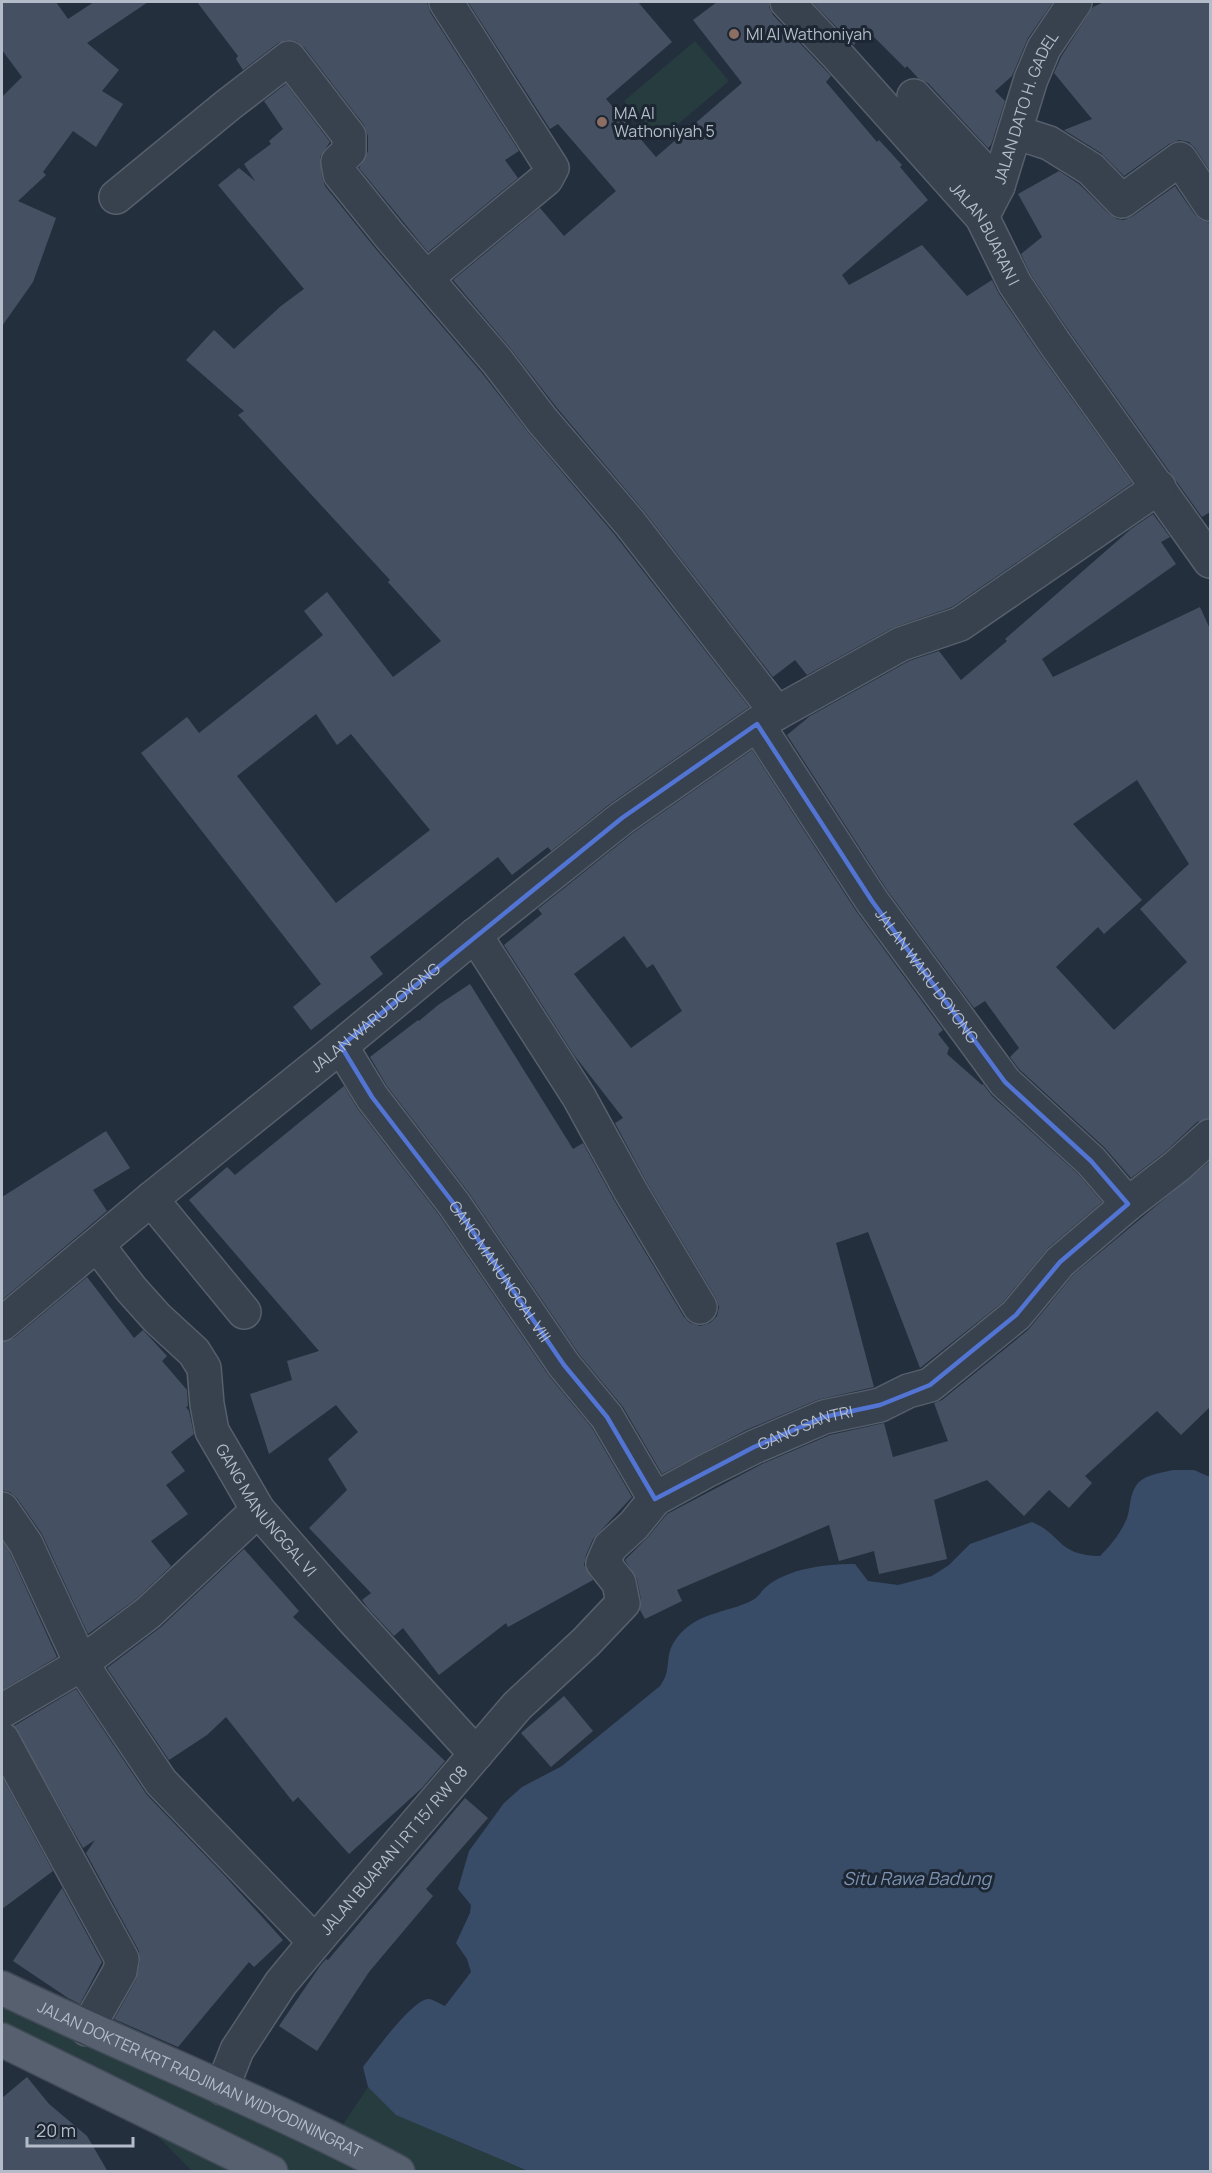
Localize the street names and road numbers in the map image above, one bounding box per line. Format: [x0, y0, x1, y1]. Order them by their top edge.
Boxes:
street label: JALAN DATO H. GADEL [988, 27, 1063, 187]
street label: JALAN BUARAN I [945, 177, 1025, 289]
street label: JALAN WARU DOYONG [870, 904, 984, 1048]
street label: JALAN WARU DOYONG [306, 957, 445, 1077]
street label: GANG MANUNGGAL VIII [444, 1196, 556, 1347]
street label: GANG SANTRI [754, 1400, 855, 1455]
street label: GANG MANUNGGAL VI [211, 1440, 322, 1581]
street label: JALAN BUARAN I RT 15/ RW 08 [315, 1761, 472, 1939]
street label: JALAN DOKTER KRT RADJIMAN WIDYODININGRAT [34, 1995, 366, 2163]

